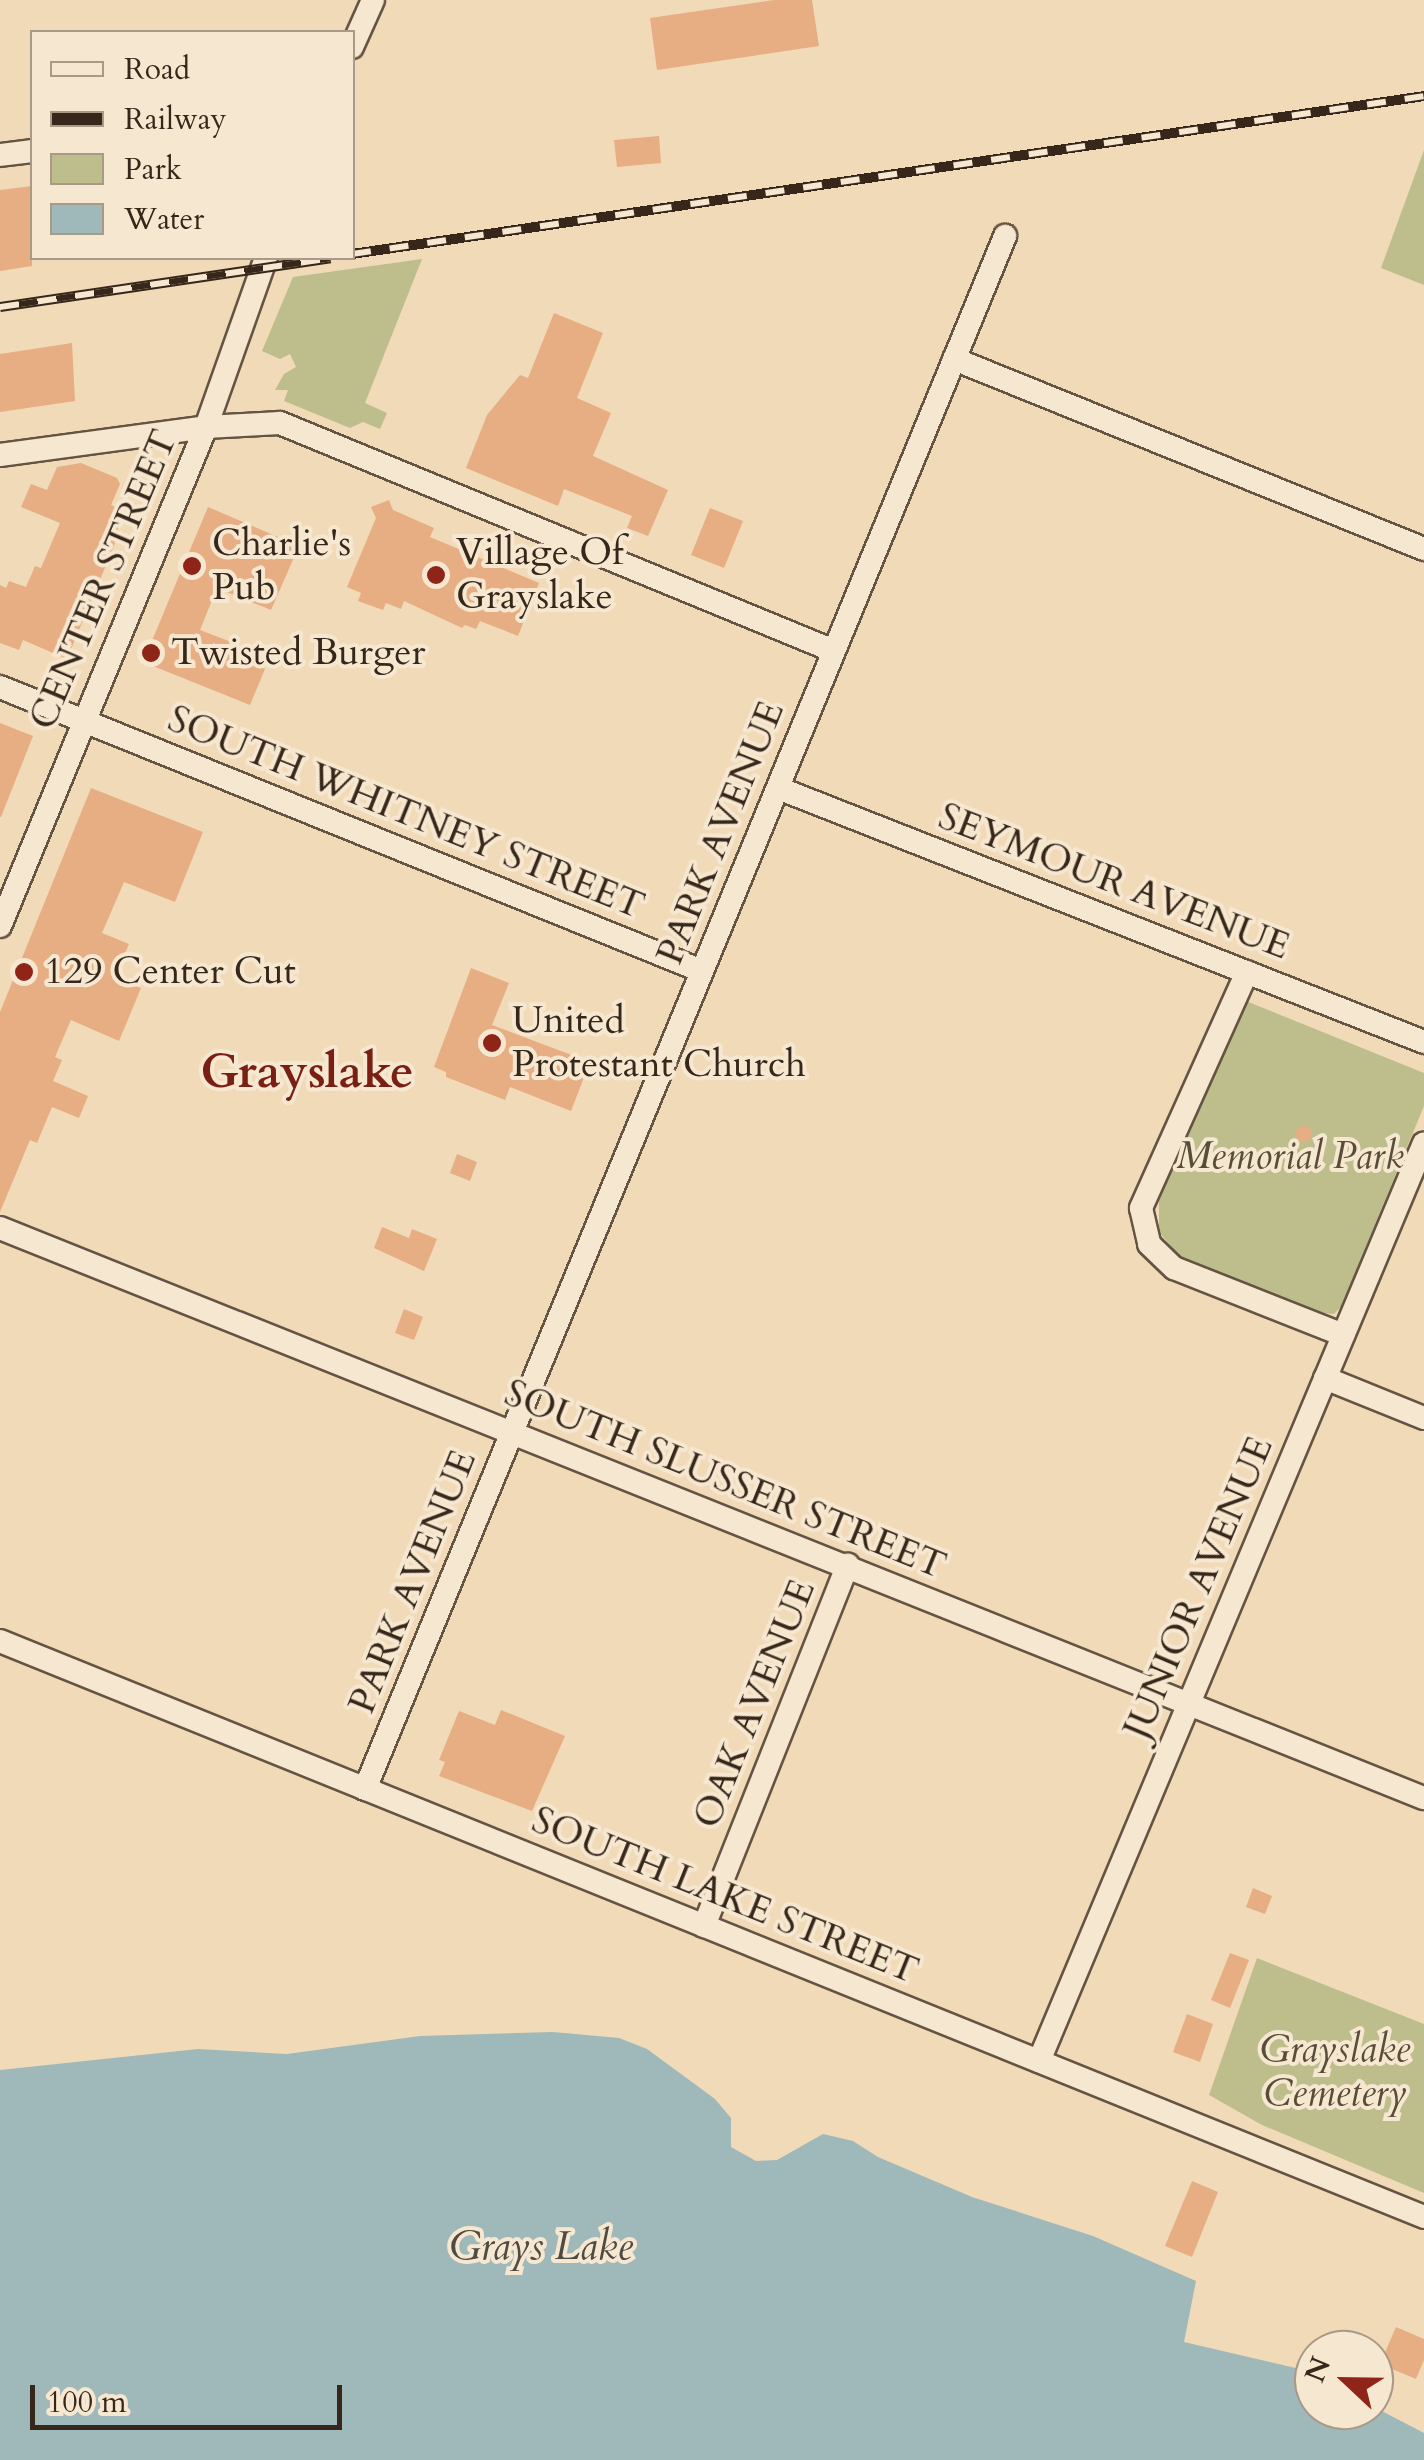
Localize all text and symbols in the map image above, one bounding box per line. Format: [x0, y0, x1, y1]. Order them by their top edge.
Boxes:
legend [30, 30, 355, 260]
text: Road [124, 49, 190, 90]
text: Railway [124, 99, 227, 140]
text: Park [124, 149, 182, 190]
text: Water [124, 199, 204, 240]
street label: CENTER STREET [20, 423, 188, 737]
place label: Charlie's Pub [212, 521, 351, 610]
place label: Village Of Grayslake [456, 530, 624, 620]
marker: Charlie's Pub [181, 555, 203, 577]
marker: Village Of Grayslake [425, 564, 447, 586]
place label: Twisted Burger [171, 630, 425, 676]
marker: Twisted Burger [140, 642, 162, 664]
street label: PARK AVENUE [647, 695, 795, 971]
street label: SOUTH WHITNEY STREET [161, 696, 651, 930]
street label: SEYMOUR AVENUE [932, 794, 1296, 970]
place label: 129 Center Cut [44, 949, 296, 995]
marker: 129 Center Cut [13, 961, 35, 983]
place label: United Protestant Church [512, 998, 806, 1088]
marker: United Protestant Church [481, 1032, 503, 1054]
district label: Grayslake [200, 1043, 414, 1101]
park label: Memorial Park [1176, 1134, 1404, 1180]
street label: SOUTH SLUSSER STREET [498, 1370, 952, 1590]
street label: JUNIOR AVENUE [1115, 1430, 1283, 1746]
street label: PARK AVENUE [339, 1444, 487, 1720]
street label: OAK AVENUE [684, 1573, 826, 1835]
street label: SOUTH LAKE STREET [525, 1798, 925, 1994]
park label: Grayslake Cemetery [1260, 2027, 1410, 2116]
water label: Grays Lake [449, 2223, 633, 2271]
north arrow [1294, 2330, 1394, 2430]
text: N [1296, 2351, 1340, 2388]
scale bar [35, 2365, 348, 2427]
text: 100 m [47, 2382, 127, 2423]

